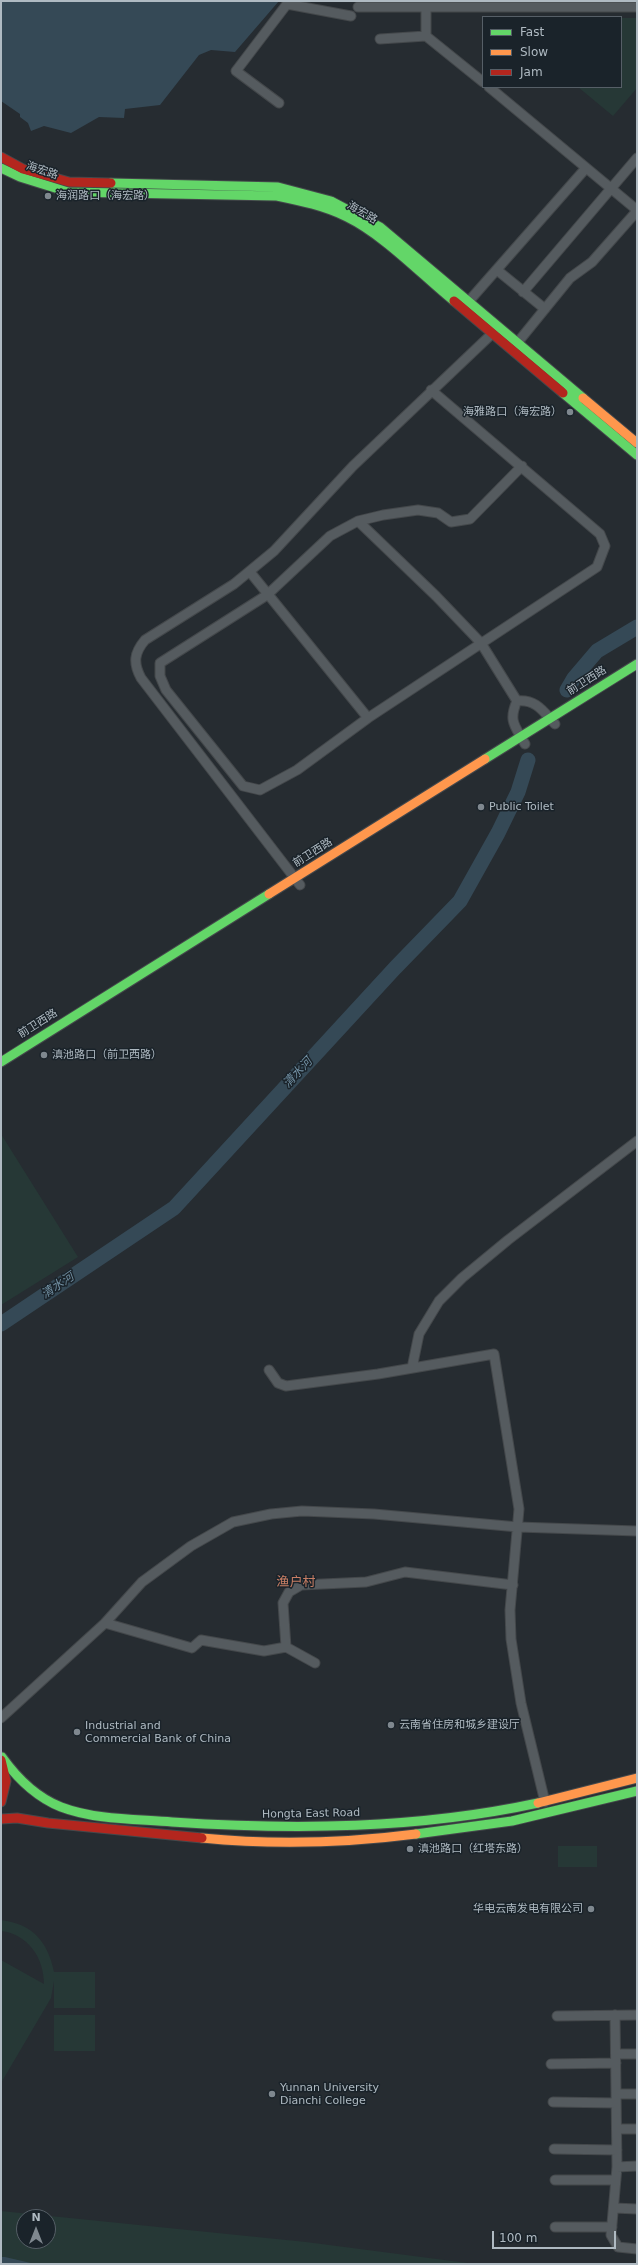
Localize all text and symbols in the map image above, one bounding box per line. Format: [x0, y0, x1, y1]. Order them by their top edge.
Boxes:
legend [482, 16, 622, 88]
text: Fast [520, 25, 544, 39]
text: Slow [520, 45, 548, 59]
text: Jam [520, 65, 543, 79]
street label: 海宏路 [24, 160, 60, 182]
place label: 海润路口（海宏路） [56, 189, 155, 203]
marker: 海润路口（海宏路） [43, 191, 53, 201]
street label: 海宏路 [344, 199, 380, 227]
place label: 海雅路口（海宏路） [463, 405, 562, 419]
marker: 海雅路口（海宏路） [565, 407, 575, 417]
street label: 前卫西路 [565, 664, 609, 698]
place label: Public Toilet [489, 800, 554, 814]
marker: Public Toilet [476, 802, 486, 812]
street label: 前卫西路 [291, 836, 335, 870]
street label: 前卫西路 [16, 1007, 60, 1041]
place label: 滇池路口（前卫西路） [52, 1048, 162, 1062]
marker: 滇池路口（前卫西路） [39, 1050, 49, 1060]
water label: 清水河 [280, 1055, 316, 1091]
water label: 清水河 [39, 1270, 77, 1302]
district label: 渔户村 [277, 1575, 315, 1591]
place label: 云南省住房和城乡建设厅 [399, 1718, 520, 1732]
place label: Industrial and Commercial Bank of China [85, 1719, 231, 1745]
marker: 云南省住房和城乡建设厅 [386, 1720, 396, 1730]
marker: Industrial and Commercial Bank of China [72, 1727, 82, 1737]
street label: Hongta East Road [262, 1807, 360, 1821]
place label: 滇池路口（红塔东路） [418, 1842, 528, 1856]
marker: 滇池路口（红塔东路） [405, 1844, 415, 1854]
place label: 华电云南发电有限公司 [473, 1902, 583, 1916]
marker: 华电云南发电有限公司 [586, 1904, 596, 1914]
place label: Yunnan University Dianchi College [280, 2081, 379, 2107]
marker: Yunnan University Dianchi College [267, 2089, 277, 2099]
north arrow [16, 2209, 56, 2249]
text: N [31, 2211, 41, 2224]
scale bar [494, 2223, 618, 2249]
text: 100 m [499, 2231, 537, 2245]

